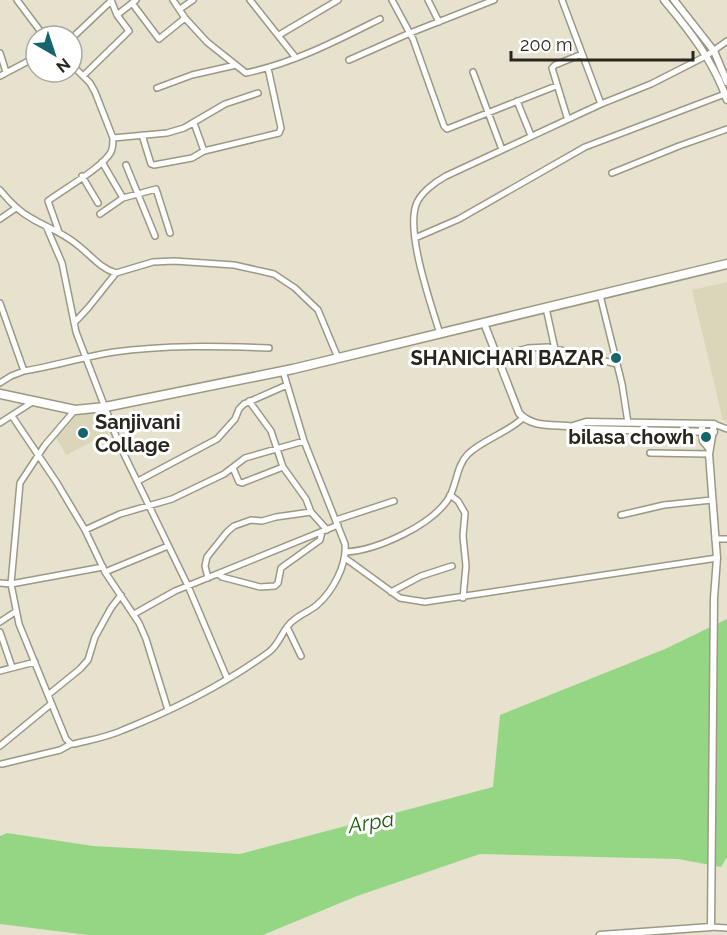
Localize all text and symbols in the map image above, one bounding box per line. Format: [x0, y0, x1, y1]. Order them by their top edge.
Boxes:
north arrow [24, 24, 84, 84]
scale bar [511, 24, 692, 62]
text: 200 m [520, 34, 573, 55]
text: N [52, 54, 74, 76]
place label: SHANICHARI BAZAR [411, 346, 604, 370]
marker: SHANICHARI BAZAR [609, 351, 623, 365]
place label: Sanjivani Collage [95, 410, 180, 457]
place label: bilasa chowh [568, 425, 694, 449]
marker: Sanjivani Collage [76, 426, 90, 440]
marker: bilasa chowh [699, 430, 713, 444]
water label: Arpa [345, 806, 396, 838]

